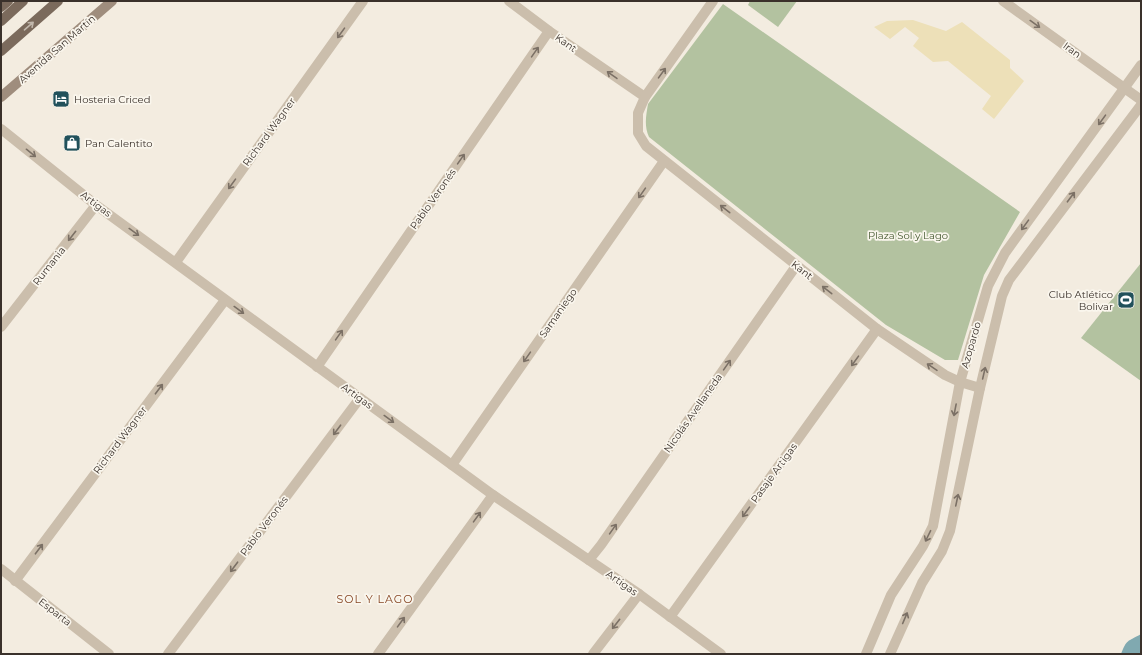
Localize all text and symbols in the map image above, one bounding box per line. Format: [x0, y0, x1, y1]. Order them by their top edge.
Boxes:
street label: Avenida San Martín [16, 12, 98, 86]
one-way arrow [1029, 20, 1040, 28]
one-way arrow [24, 21, 35, 30]
one-way arrow [336, 27, 345, 38]
street label: Kant [553, 31, 579, 55]
street label: Iran [1060, 39, 1084, 61]
one-way arrow [531, 46, 539, 58]
one-way arrow [658, 68, 666, 79]
one-way arrow [607, 71, 618, 79]
hotel icon: Hosteria Criced [51, 89, 71, 109]
place label: Hosteria Criced [74, 93, 150, 106]
street label: Richard Wagner [240, 95, 298, 169]
one-way arrow [1098, 114, 1106, 125]
shop icon: Pan Calentito [62, 133, 82, 153]
place label: Pan Calentito [85, 137, 153, 150]
one-way arrow [26, 149, 37, 157]
one-way arrow [457, 153, 465, 164]
street label: Pablo Veronés [407, 166, 459, 232]
one-way arrow [228, 178, 236, 189]
one-way arrow [638, 187, 646, 198]
street label: Artigas [78, 188, 114, 220]
one-way arrow [1067, 192, 1076, 203]
one-way arrow [720, 205, 731, 214]
one-way arrow [1021, 219, 1029, 230]
one-way arrow [129, 228, 140, 236]
park label: Plaza Sol y Lago [868, 229, 948, 242]
one-way arrow [68, 230, 77, 241]
street label: Rumania [30, 244, 68, 288]
street label: Kant [789, 258, 815, 282]
street label: Samaniego [536, 286, 580, 340]
one-way arrow [822, 286, 833, 294]
place label: Club Atlético Bolivar [1049, 288, 1113, 313]
sports icon: Club Atlético Bolivar [1116, 290, 1136, 310]
one-way arrow [233, 306, 244, 314]
street label: Azopardo [958, 320, 984, 370]
one-way arrow [335, 329, 343, 340]
one-way arrow [523, 351, 531, 362]
one-way arrow [851, 355, 859, 366]
one-way arrow [723, 359, 731, 370]
one-way arrow [927, 363, 938, 371]
one-way arrow [980, 367, 988, 380]
street label: Nicolás Avellaneda [661, 371, 725, 455]
street label: Artigas [339, 380, 375, 412]
one-way arrow [155, 384, 163, 395]
one-way arrow [951, 403, 959, 416]
street label: Richard Wagner [90, 404, 150, 476]
one-way arrow [383, 415, 394, 423]
one-way arrow [333, 424, 341, 435]
street label: Pasaje Artigas [748, 440, 800, 505]
street label: Pablo Veronés [237, 493, 291, 559]
one-way arrow [953, 494, 961, 507]
one-way arrow [742, 506, 750, 517]
one-way arrow [473, 512, 481, 523]
one-way arrow [609, 523, 617, 534]
one-way arrow [924, 530, 931, 542]
one-way arrow [35, 544, 43, 555]
one-way arrow [229, 561, 238, 572]
street label: Artigas [604, 567, 640, 599]
district label: SOL Y LAGO [336, 592, 414, 606]
street label: Esparta [36, 595, 74, 629]
one-way arrow [902, 613, 910, 625]
one-way arrow [397, 617, 405, 628]
one-way arrow [612, 619, 620, 630]

